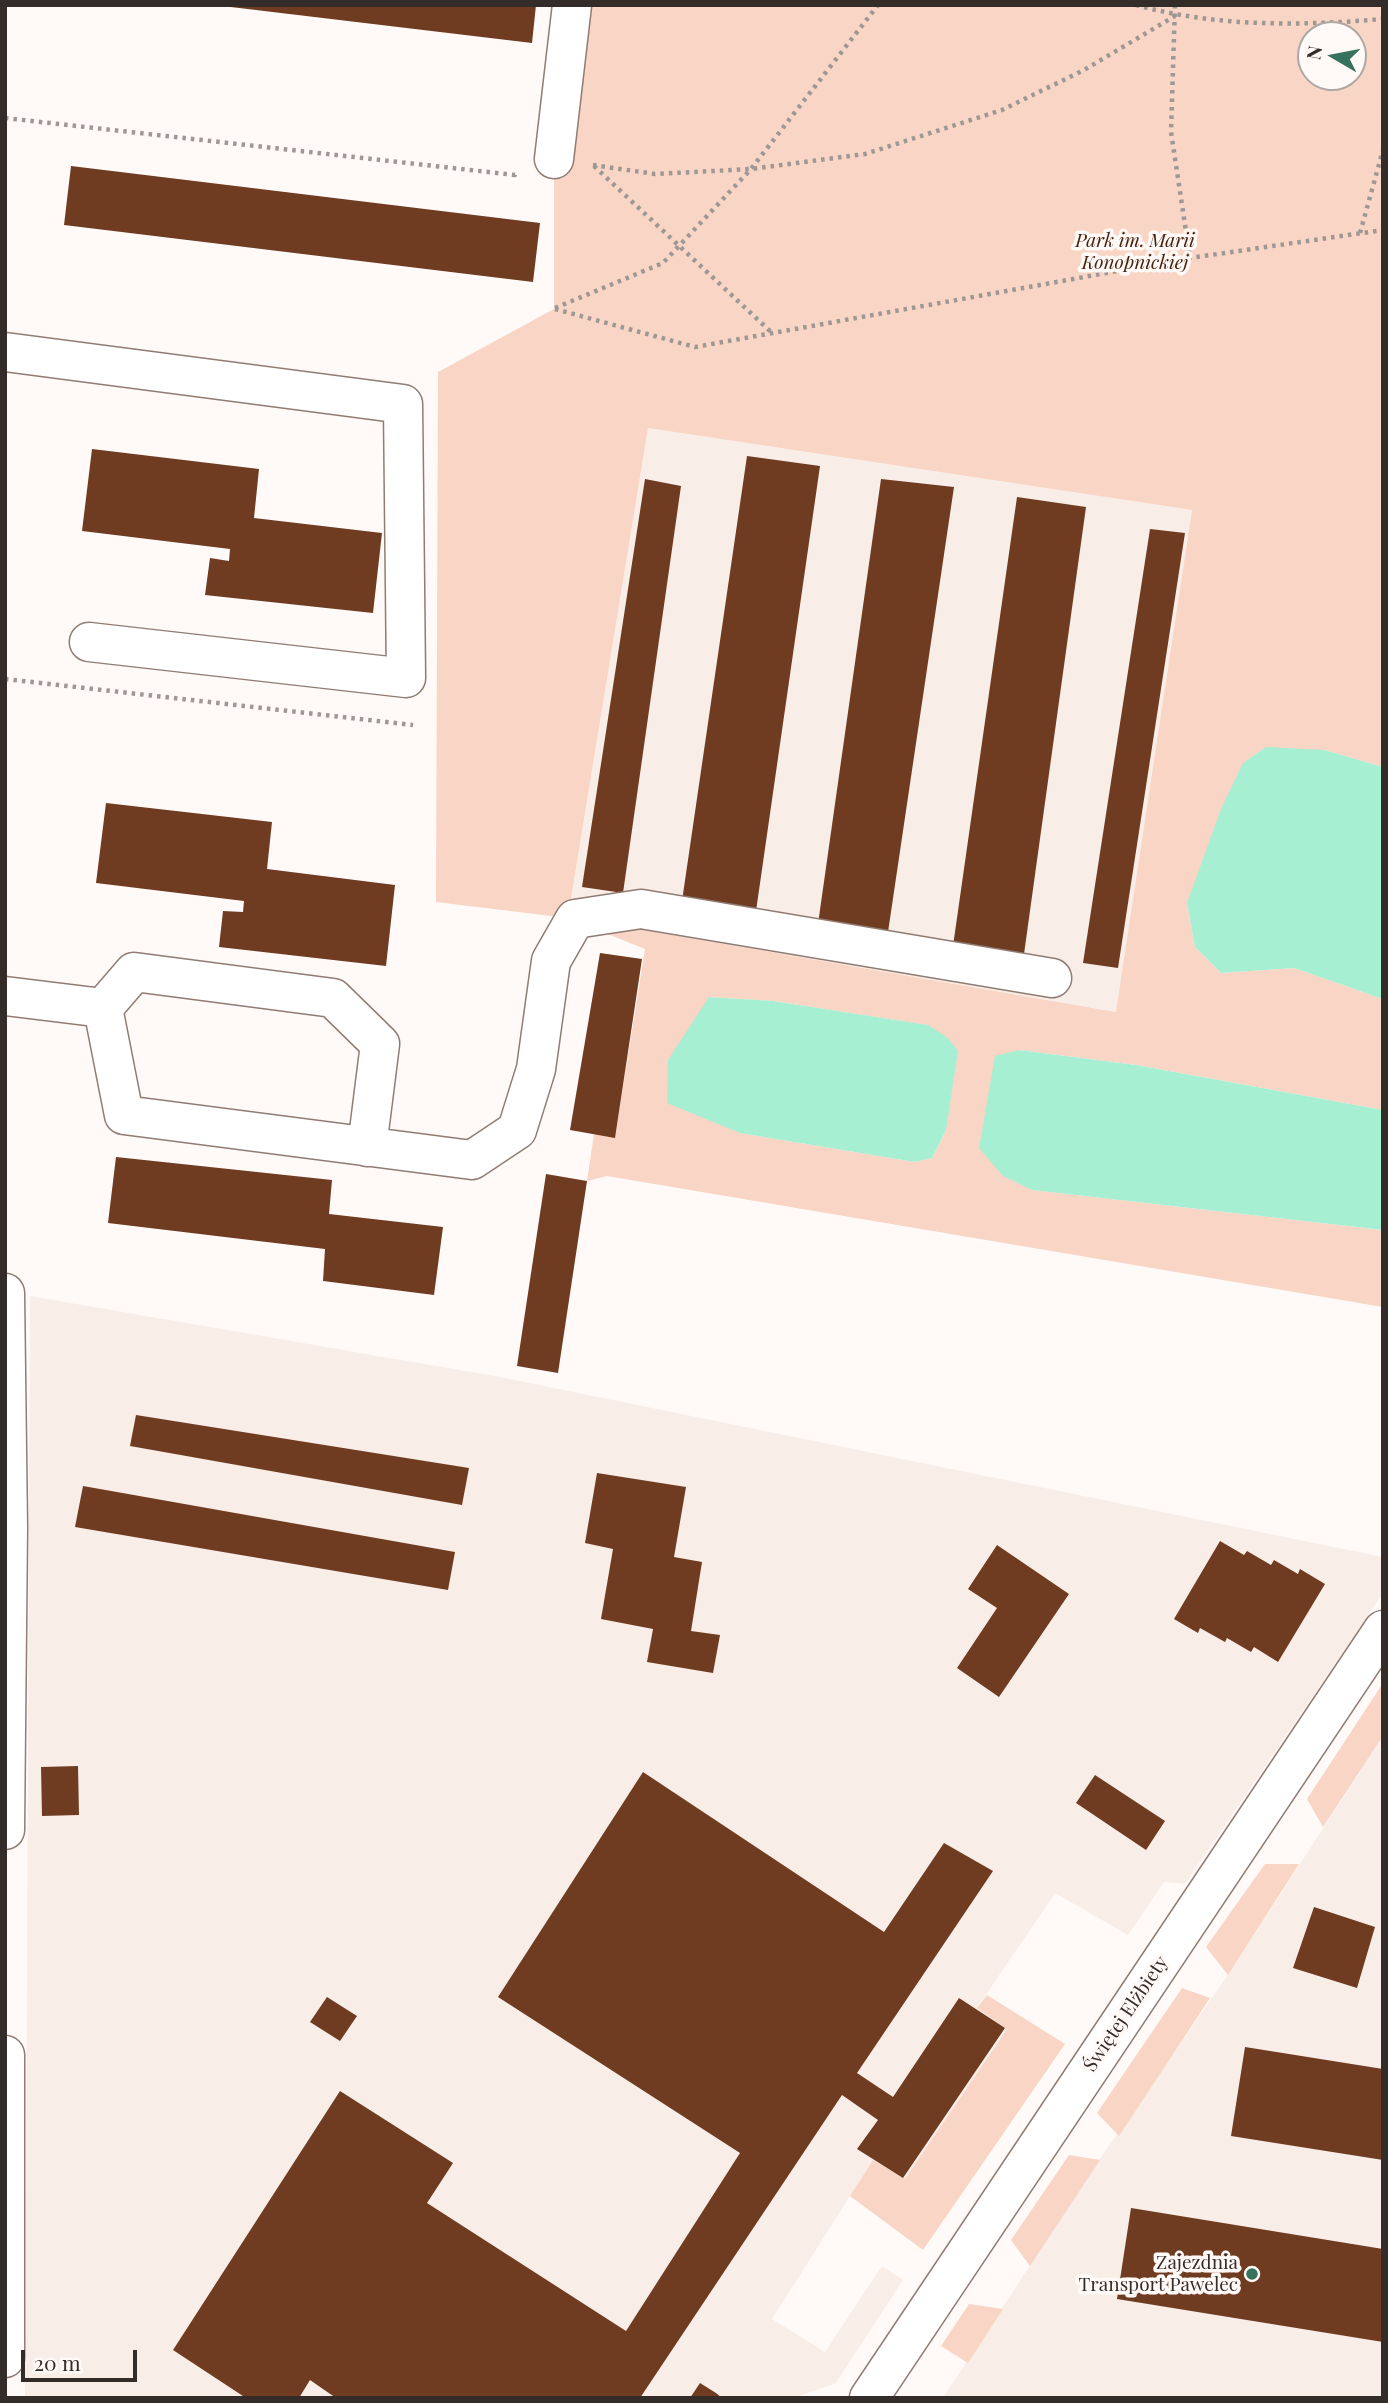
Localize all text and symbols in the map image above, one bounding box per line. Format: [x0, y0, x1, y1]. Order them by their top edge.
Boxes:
north arrow [1297, 21, 1367, 91]
text: N [1299, 44, 1327, 62]
park label: Park im. Marii Konopnickiej [1075, 230, 1195, 274]
street label: Świętej Elżbiety [1079, 1952, 1173, 2076]
place label: Zajezdnia Transport Pawelec [1079, 2252, 1238, 2296]
marker: Zajezdnia Transport Pawelec [1244, 2266, 1260, 2282]
scale bar [24, 2336, 140, 2380]
text: 20 m [34, 2348, 81, 2376]

